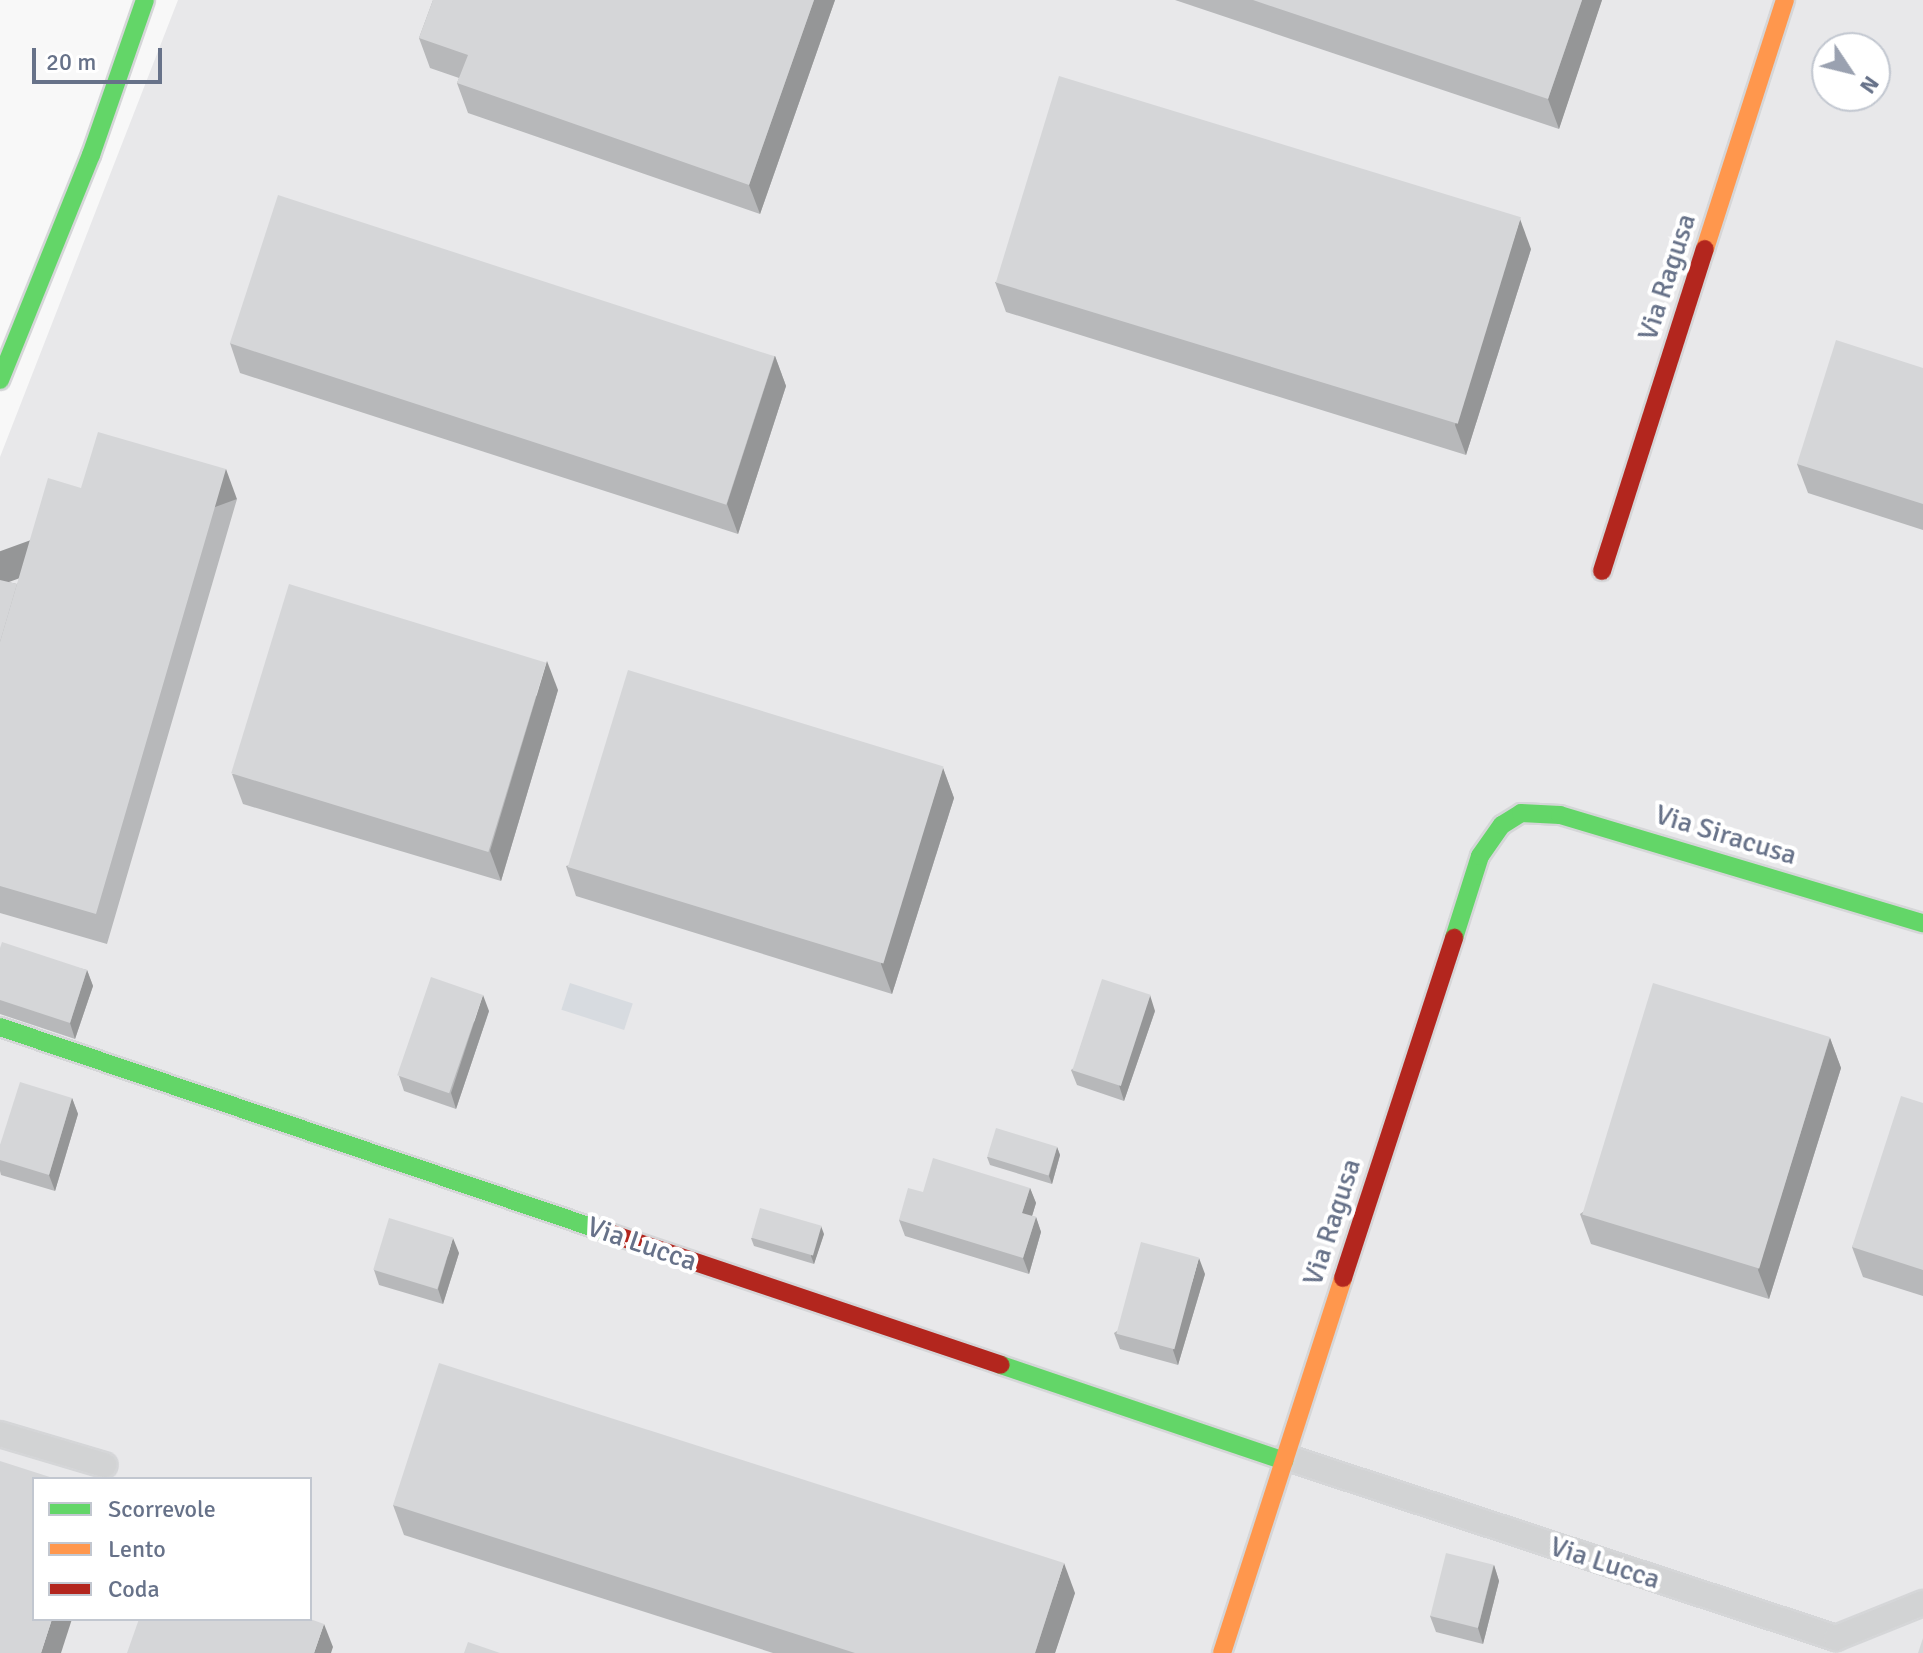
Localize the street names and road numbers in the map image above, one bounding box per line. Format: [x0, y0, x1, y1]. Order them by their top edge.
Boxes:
street label: Via Ragusa [1631, 209, 1703, 345]
street label: Via Siracusa [1651, 798, 1801, 872]
street label: Via Ragusa [1296, 1154, 1368, 1290]
street label: Via Lucca [583, 1210, 701, 1278]
street label: Via Lucca [1546, 1529, 1664, 1597]

